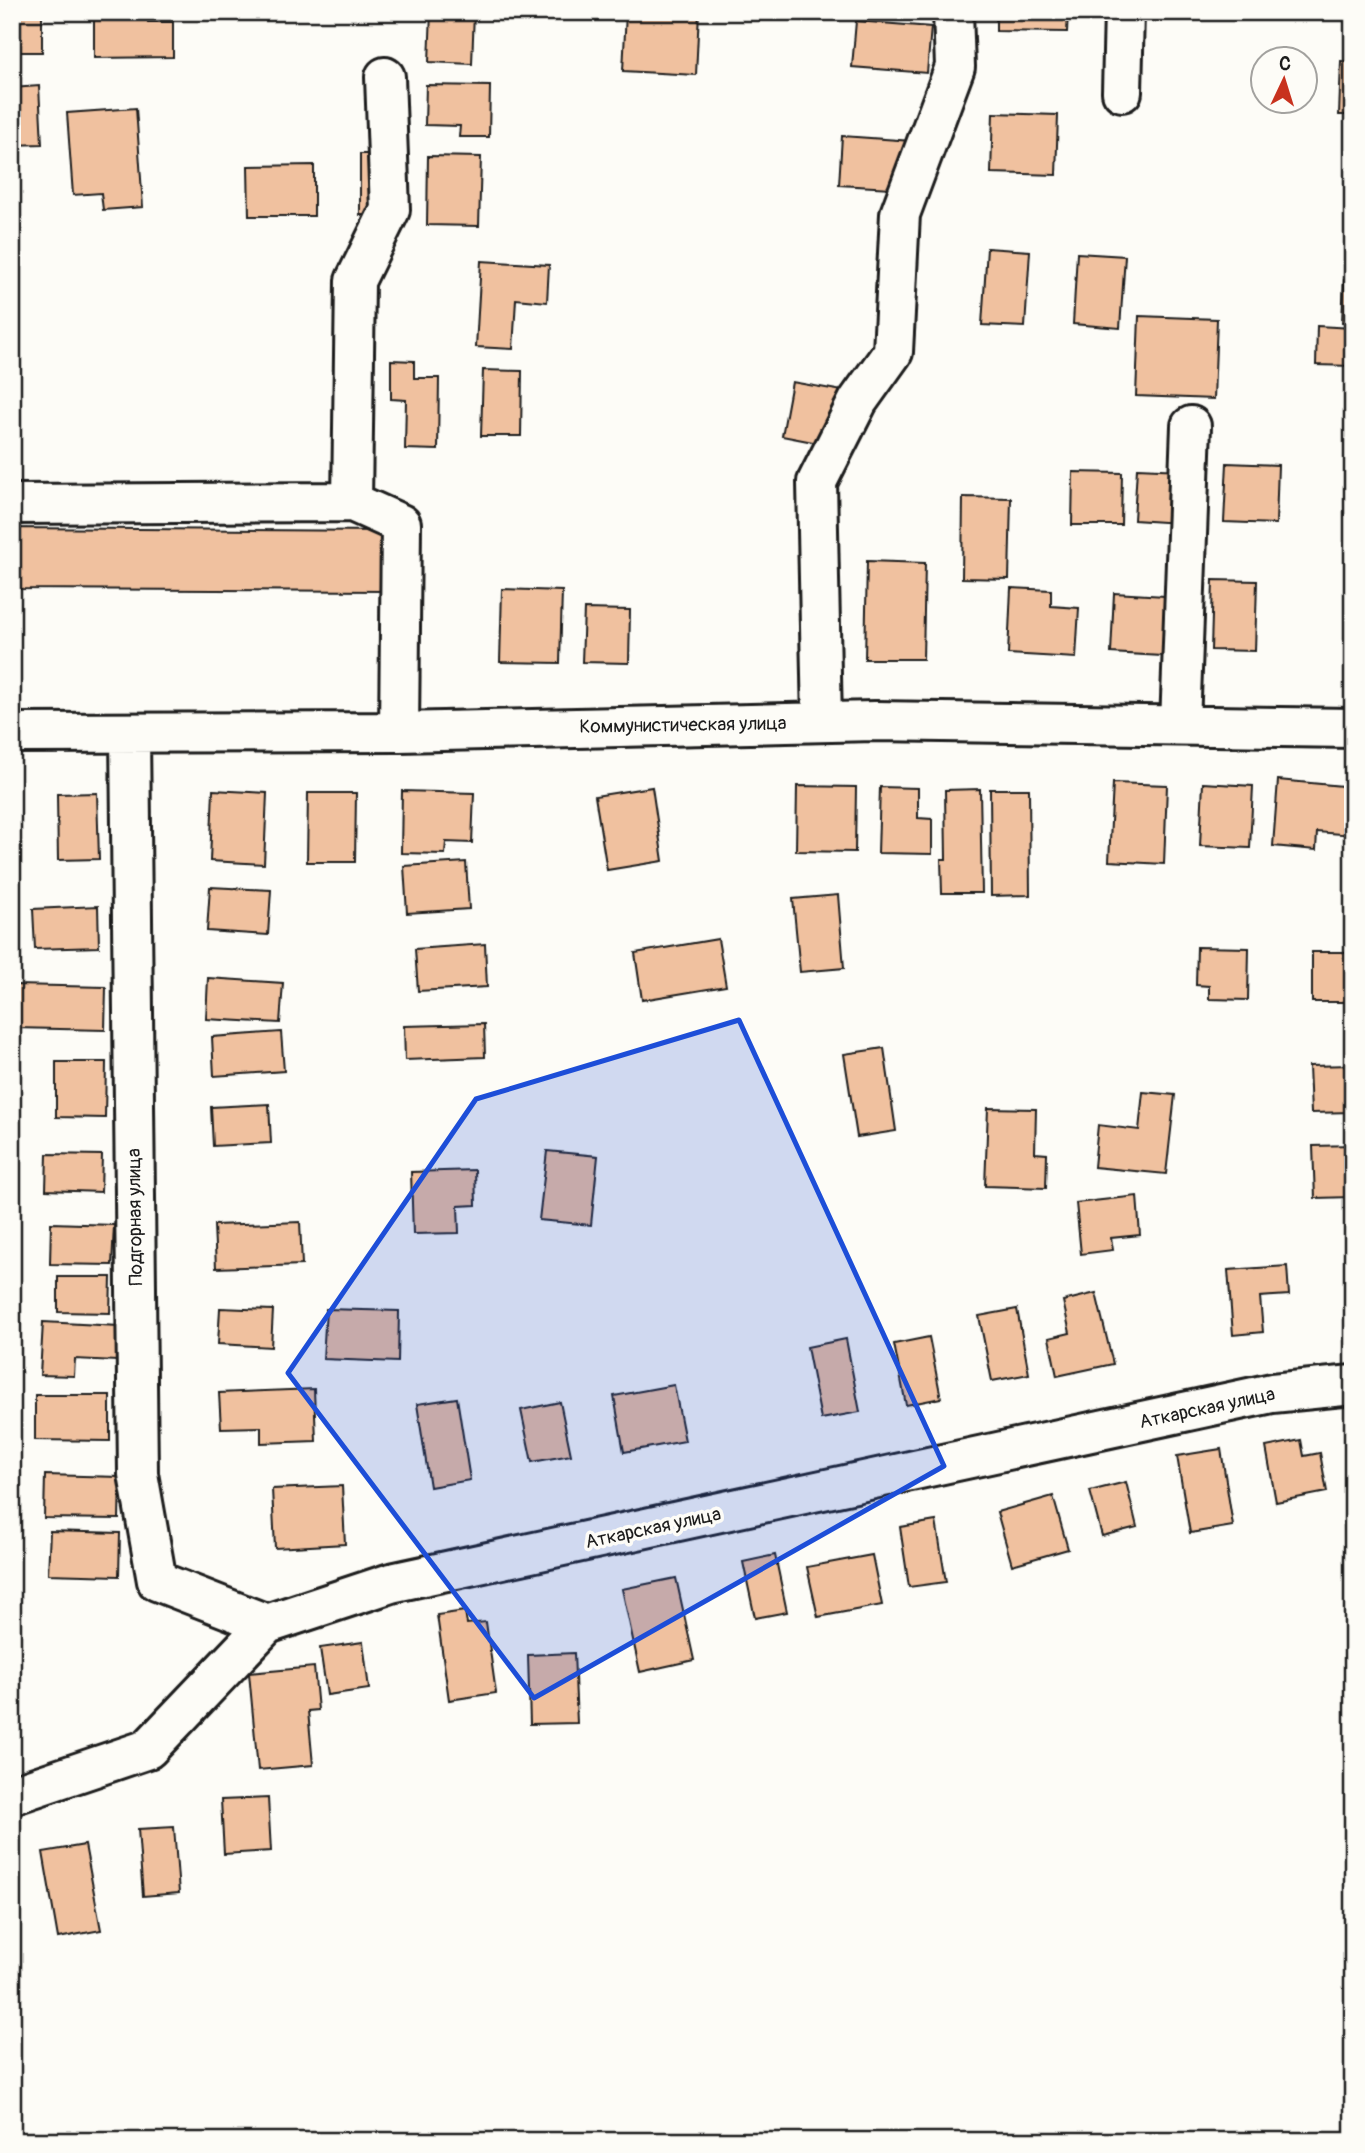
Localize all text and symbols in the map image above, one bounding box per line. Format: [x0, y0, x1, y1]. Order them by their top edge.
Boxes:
north arrow [1250, 46, 1320, 116]
text: С [1278, 52, 1292, 76]
street label: Коммунистическая улица [579, 711, 787, 739]
street label: Подгорная улица [122, 1148, 148, 1286]
street label: Аткарская улица [1137, 1382, 1277, 1434]
street label: Аткарская улица [583, 1502, 723, 1554]

